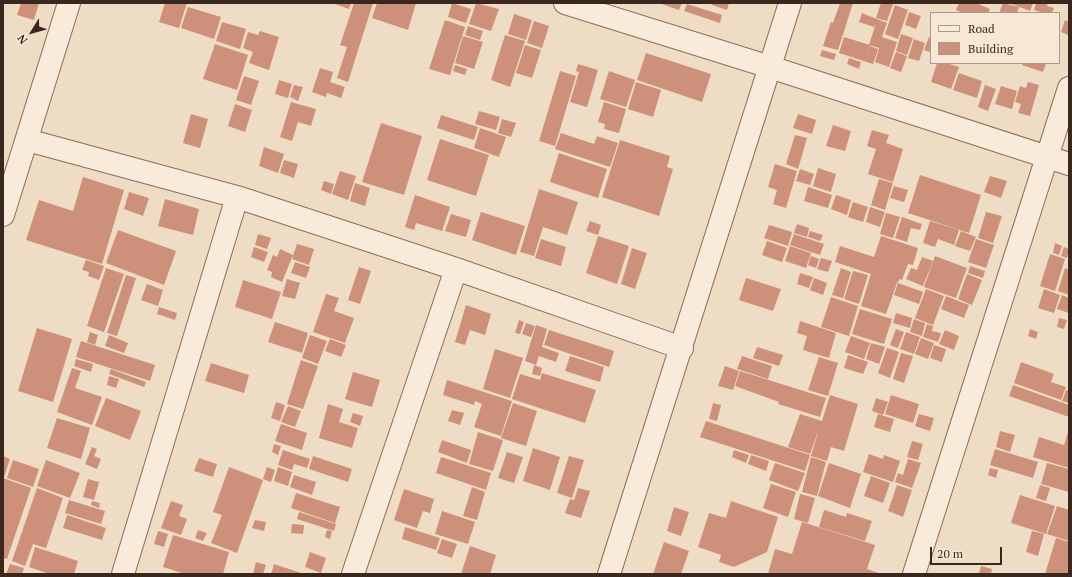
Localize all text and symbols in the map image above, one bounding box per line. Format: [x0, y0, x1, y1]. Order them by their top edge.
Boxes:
north arrow [12, 12, 52, 52]
legend [930, 12, 1060, 64]
text: Road [968, 21, 995, 36]
text: N [14, 32, 31, 47]
text: Building [968, 41, 1013, 56]
scale bar [932, 539, 1004, 565]
text: 20 m [937, 546, 963, 561]

